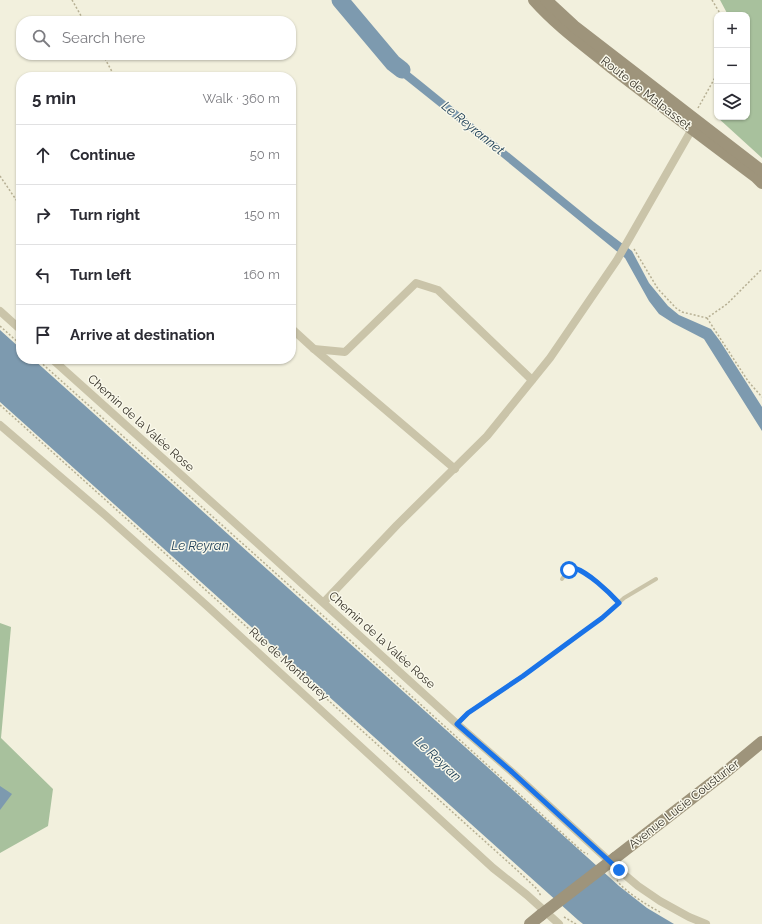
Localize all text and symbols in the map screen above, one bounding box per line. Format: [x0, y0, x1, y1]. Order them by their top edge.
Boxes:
map controls [714, 12, 750, 120]
button: + [714, 12, 750, 48]
search box [16, 16, 296, 60]
icon: search [30, 27, 52, 49]
text: Search here [62, 29, 145, 47]
button: − [714, 48, 750, 84]
street label: Route de Malpasset [598, 54, 694, 132]
button: layers [714, 84, 750, 120]
text: 5 min [32, 88, 76, 108]
text: Walk · 360 m [202, 91, 280, 106]
water label: Le Reyrannet [439, 98, 508, 158]
icon: ahead [32, 144, 54, 166]
text: Continue [70, 146, 135, 164]
text: 50 m [250, 147, 280, 162]
icon: right [32, 204, 54, 226]
text: Turn right [70, 206, 140, 224]
text: 150 m [244, 207, 280, 222]
icon: left [32, 264, 54, 286]
text: Turn left [70, 266, 131, 284]
text: 160 m [243, 267, 280, 282]
icon: arrive [32, 324, 54, 346]
text: Arrive at destination [70, 326, 215, 344]
street label: Chemin de la Valée Rose [85, 372, 197, 474]
water label: Le Reyran [171, 538, 229, 553]
route start [560, 561, 578, 579]
street label: Chemin de la Valée Rose [326, 589, 438, 691]
street label: Rue de Montourey [246, 624, 332, 704]
water label: Le Reyran [412, 734, 464, 784]
street label: Avenue Lucie Cousturier [626, 756, 743, 851]
route end [610, 861, 628, 879]

